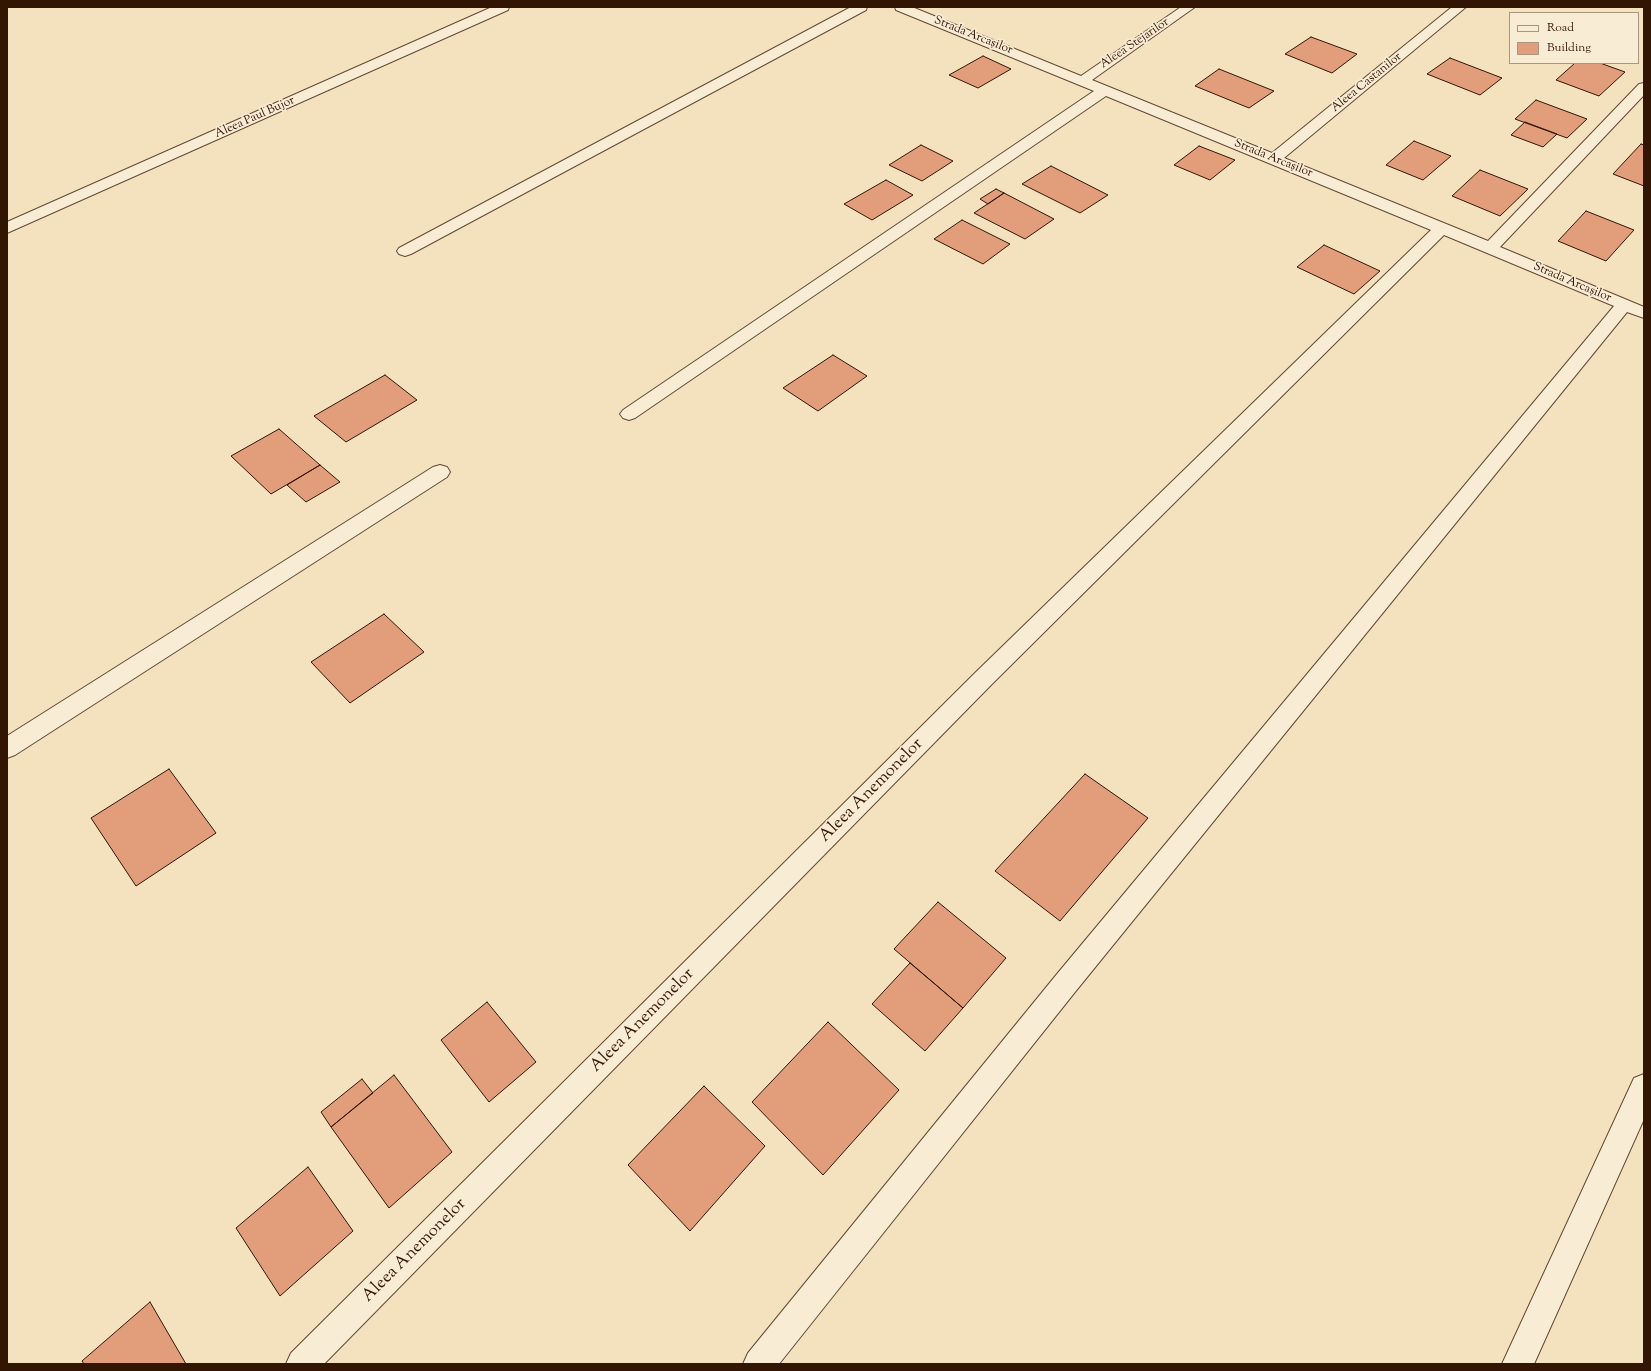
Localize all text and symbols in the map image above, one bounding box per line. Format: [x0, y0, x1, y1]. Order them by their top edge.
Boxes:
legend [1509, 12, 1639, 64]
street label: Strada Arcașilor [932, 14, 1014, 58]
street label: Aleea Stejarilor [1098, 16, 1172, 72]
text: Road [1547, 19, 1574, 37]
text: Building [1547, 39, 1591, 57]
street label: Aleea Castanilor [1329, 50, 1405, 116]
street label: Aleea Paul Bujor [213, 94, 297, 142]
street label: Strada Arcașilor [1232, 137, 1314, 181]
street label: Strada Arcașilor [1531, 260, 1613, 306]
street label: Aleea Anemonelor [816, 735, 928, 847]
street label: Aleea Anemonelor [587, 965, 699, 1077]
street label: Aleea Anemonelor [359, 1195, 471, 1307]

